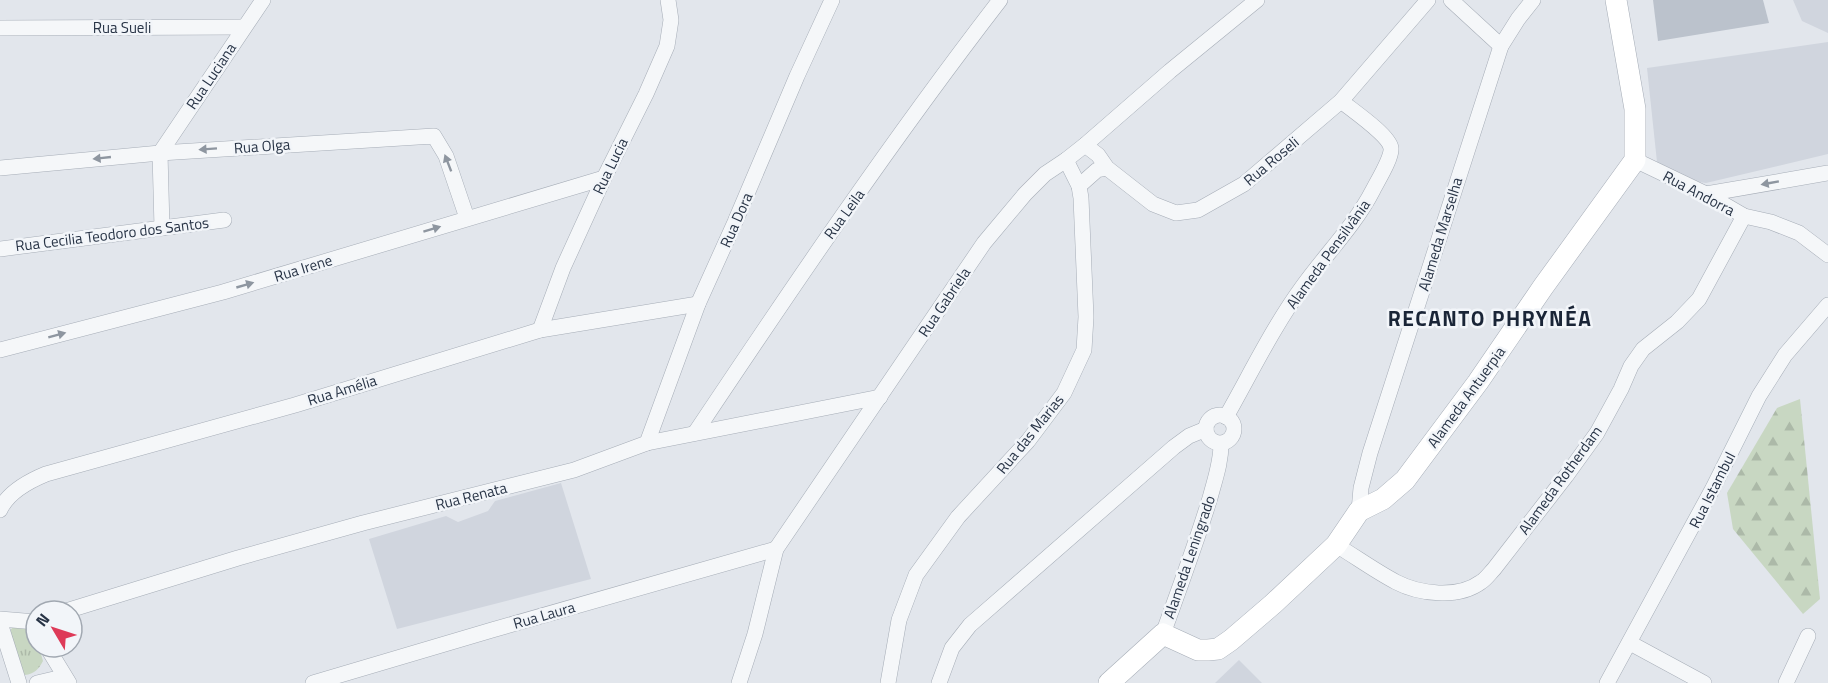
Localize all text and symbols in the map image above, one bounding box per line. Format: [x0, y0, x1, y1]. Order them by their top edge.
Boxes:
street label: Rua Sueli [93, 16, 151, 39]
street label: Rua Luciana [180, 38, 242, 114]
street label: Rua Roseli [1238, 131, 1304, 191]
street label: Rua Olga [233, 133, 291, 159]
street label: Rua Lucia [586, 133, 634, 198]
one-way arrow [198, 145, 217, 154]
one-way arrow [93, 153, 112, 163]
one-way arrow [443, 154, 453, 172]
street label: Rua Andorra [1659, 164, 1740, 222]
street label: Alameda Marselha [1412, 174, 1468, 294]
one-way arrow [1761, 178, 1780, 187]
street label: Rua Leila [818, 184, 870, 244]
street label: Rua Dora [714, 188, 759, 251]
street label: Alameda Pensilvânia [1280, 194, 1376, 314]
street label: Rua Cecilia Teodoro dos Santos [14, 211, 210, 257]
one-way arrow [423, 224, 441, 233]
street label: Rua Irene [271, 248, 335, 288]
street label: Rua Gabriela [912, 262, 976, 341]
one-way arrow [236, 280, 254, 289]
district label: RECANTO PHRYNÉA [1388, 302, 1592, 334]
one-way arrow [47, 329, 66, 339]
street label: Alameda Antuerpia [1421, 341, 1511, 452]
street label: Rua Amélia [305, 368, 380, 411]
street label: Rua das Marias [991, 389, 1069, 479]
street label: Alameda Rotherdam [1513, 421, 1607, 539]
street label: Rua Istambul [1683, 448, 1741, 532]
street label: Rua Renata [433, 476, 510, 516]
street label: Alameda Leningrado [1157, 492, 1221, 622]
street label: Rua Laura [510, 595, 578, 635]
north arrow [24, 599, 84, 659]
text: N [30, 608, 55, 631]

